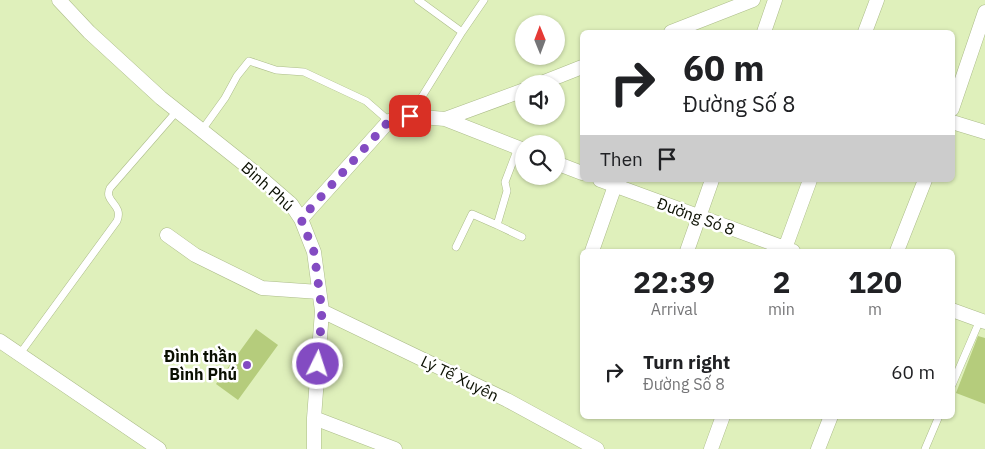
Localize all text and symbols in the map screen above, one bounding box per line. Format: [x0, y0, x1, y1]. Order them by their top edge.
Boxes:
north arrow [515, 15, 565, 65]
map controls [515, 15, 565, 185]
text: 60 m [683, 45, 765, 91]
icon: right [600, 50, 665, 115]
button: sound [515, 75, 565, 125]
text: Đường Số 8 [683, 89, 795, 118]
pin [389, 95, 431, 137]
icon: arrive [396, 102, 424, 130]
button: search [515, 135, 565, 185]
icon: arrive [653, 145, 681, 173]
text: Then [600, 147, 643, 171]
street label: Bình Phú [237, 157, 299, 215]
street label: Đường Só 8 [654, 193, 738, 239]
text: 22:39 [633, 262, 715, 301]
text: 2 [772, 262, 790, 301]
text: 120 [848, 262, 902, 301]
text: Arrival [651, 299, 697, 319]
text: min [768, 299, 795, 319]
text: m [868, 299, 882, 319]
position arrow [291, 337, 343, 389]
place label: Đình thần Bình Phú [164, 345, 237, 384]
text: Turn right [643, 350, 730, 374]
street label: Lý Tế Xuyên [418, 351, 502, 405]
icon: right [600, 358, 628, 386]
marker: Đình thần Bình Phú [241, 359, 253, 371]
text: 60 m [891, 360, 935, 384]
text: Đường Số 8 [643, 374, 725, 394]

